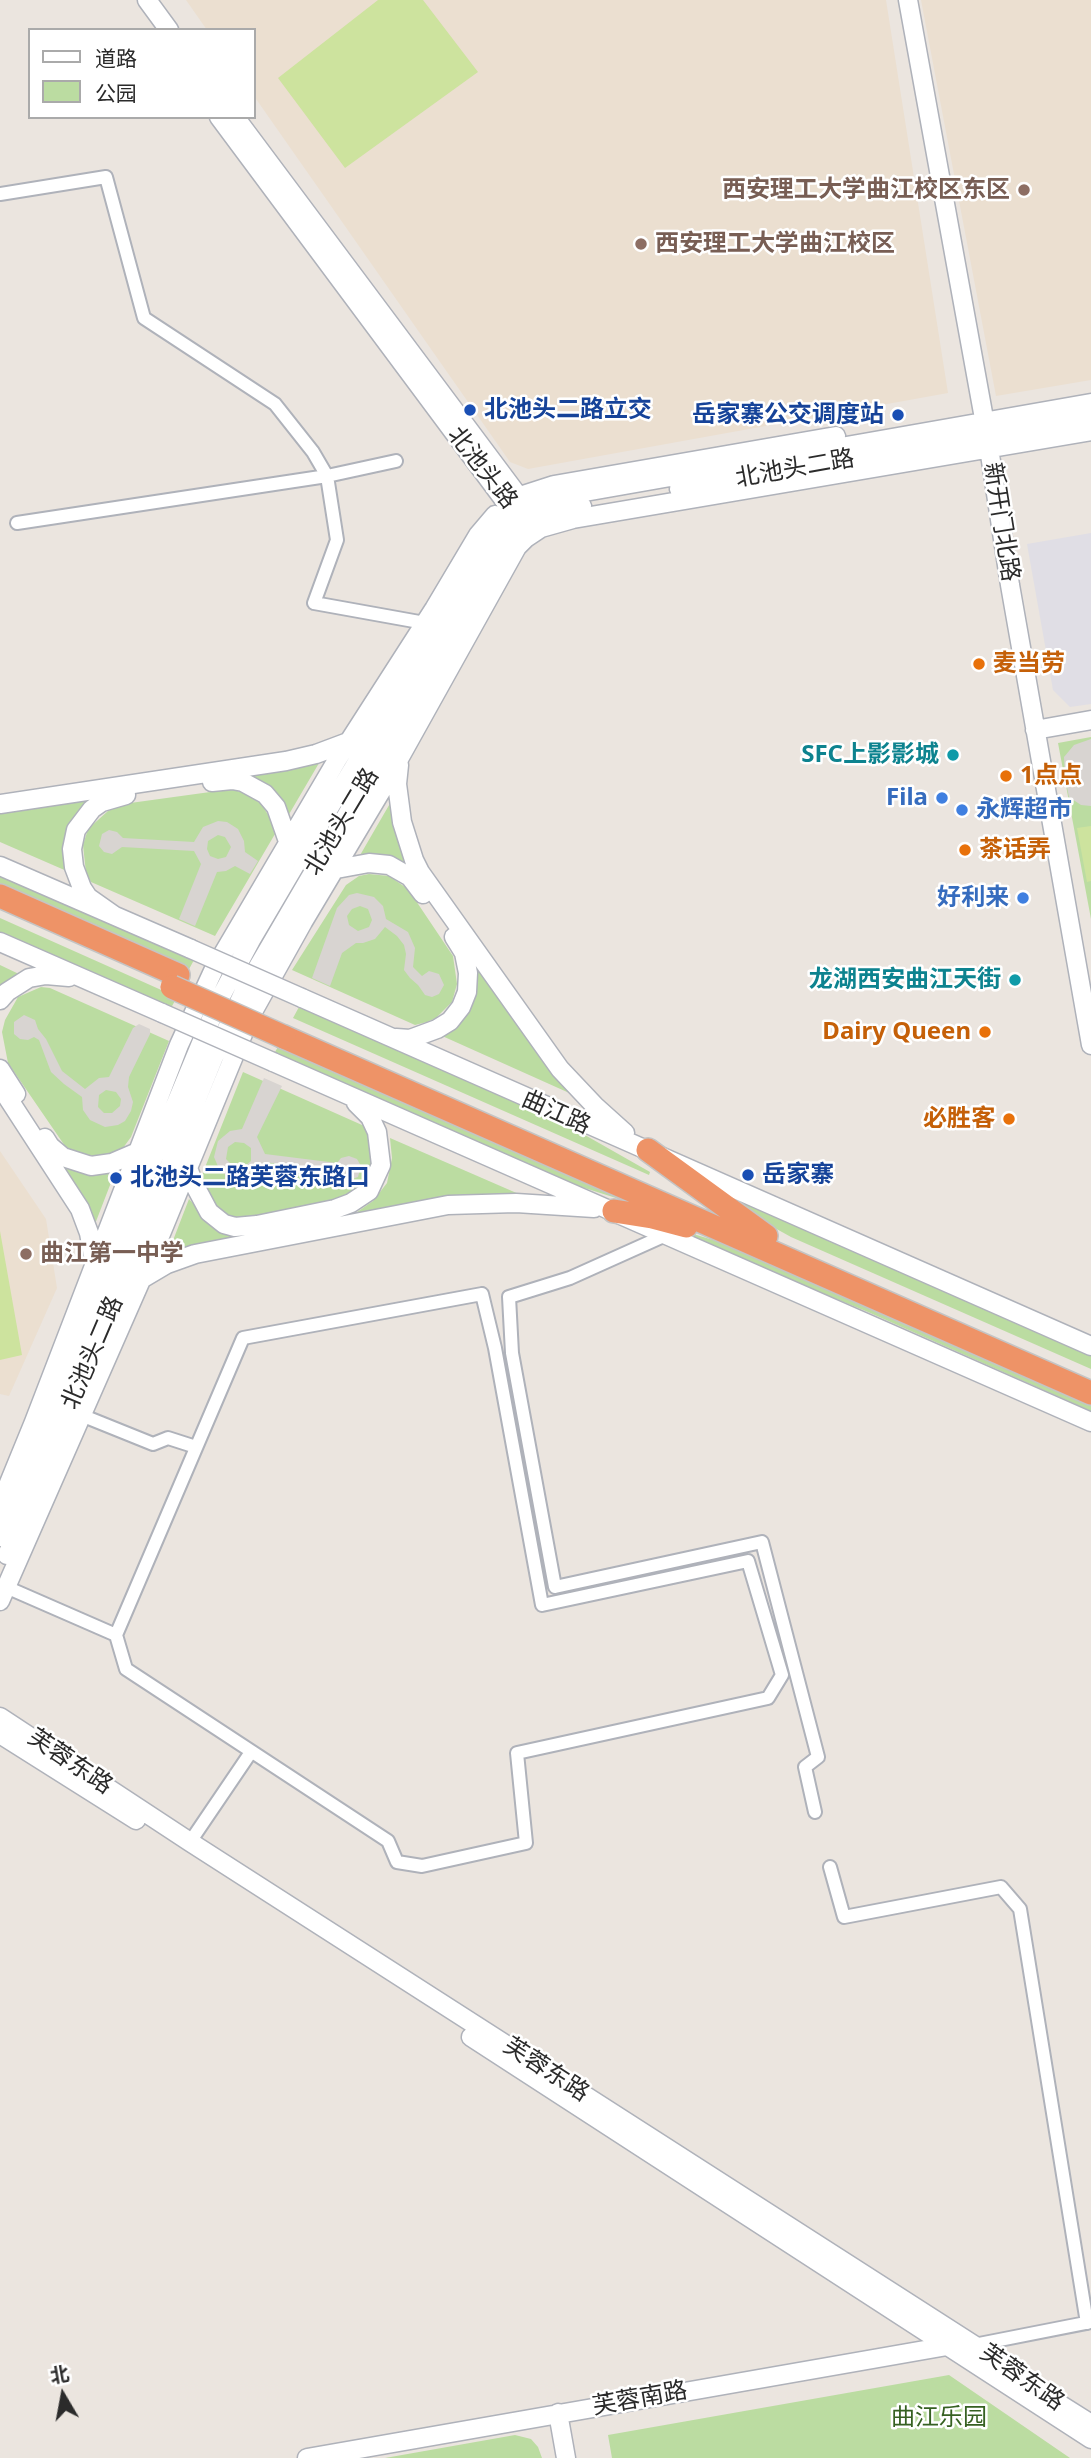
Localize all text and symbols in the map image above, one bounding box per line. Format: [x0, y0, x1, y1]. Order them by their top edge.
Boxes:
legend [28, 28, 256, 119]
text: 道路 [95, 44, 137, 72]
text: 公园 [95, 79, 137, 107]
place label: 西安理工大学曲江校区东区 [722, 176, 1010, 204]
marker: 西安理工大学曲江校区东区 [1016, 182, 1032, 198]
place label: 西安理工大学曲江校区 [655, 230, 895, 258]
marker: 西安理工大学曲江校区 [633, 236, 649, 252]
place label: 北池头二路立交 [484, 396, 652, 424]
place label: 岳家寨公交调度站 [692, 401, 884, 429]
marker: 北池头二路立交 [462, 402, 478, 418]
marker: 岳家寨公交调度站 [890, 407, 906, 423]
street label: 北池头路 [441, 421, 523, 515]
street label: 北池头二路 [733, 444, 857, 494]
street label: 新开门北路 [977, 460, 1025, 584]
place label: 麦当劳 [993, 650, 1065, 678]
marker: 麦当劳 [971, 656, 987, 672]
place label: SFC上影影城 [801, 741, 939, 769]
marker: SFC上影影城 [945, 747, 961, 763]
place label: 1点点 [1020, 762, 1082, 790]
street label: 北池头二路 [299, 763, 385, 881]
marker: 1点点 [998, 768, 1014, 784]
place label: Fila [886, 784, 928, 812]
marker: Fila [934, 790, 950, 806]
place label: 永辉超市 [976, 796, 1072, 824]
marker: 永辉超市 [954, 802, 970, 818]
place label: 茶话弄 [979, 836, 1051, 864]
marker: 茶话弄 [957, 842, 973, 858]
place label: 好利来 [937, 884, 1009, 912]
marker: 好利来 [1015, 890, 1031, 906]
place label: 龙湖西安曲江天街 [809, 966, 1001, 994]
marker: 龙湖西安曲江天街 [1007, 972, 1023, 988]
place label: Dairy Queen [822, 1018, 971, 1046]
marker: Dairy Queen [977, 1024, 993, 1040]
street label: 曲江路 [517, 1085, 595, 1141]
place label: 必胜客 [923, 1105, 995, 1133]
marker: 必胜客 [1001, 1111, 1017, 1127]
place label: 岳家寨 [762, 1161, 834, 1189]
place label: 北池头二路芙蓉东路口 [130, 1164, 370, 1192]
marker: 岳家寨 [740, 1167, 756, 1183]
marker: 北池头二路芙蓉东路口 [108, 1170, 124, 1186]
place label: 曲江第一中学 [40, 1240, 184, 1268]
marker: 曲江第一中学 [18, 1246, 34, 1262]
street label: 北池头二路 [56, 1292, 130, 1414]
street label: 芙蓉东路 [22, 1723, 118, 1801]
street label: 芙蓉东路 [498, 2032, 594, 2108]
street label: 芙蓉东路 [974, 2339, 1070, 2417]
north arrow [28, 2360, 98, 2430]
text: 北 [48, 2360, 71, 2389]
street label: 芙蓉南路 [590, 2376, 690, 2422]
park label: 曲江乐园 [891, 2404, 987, 2432]

